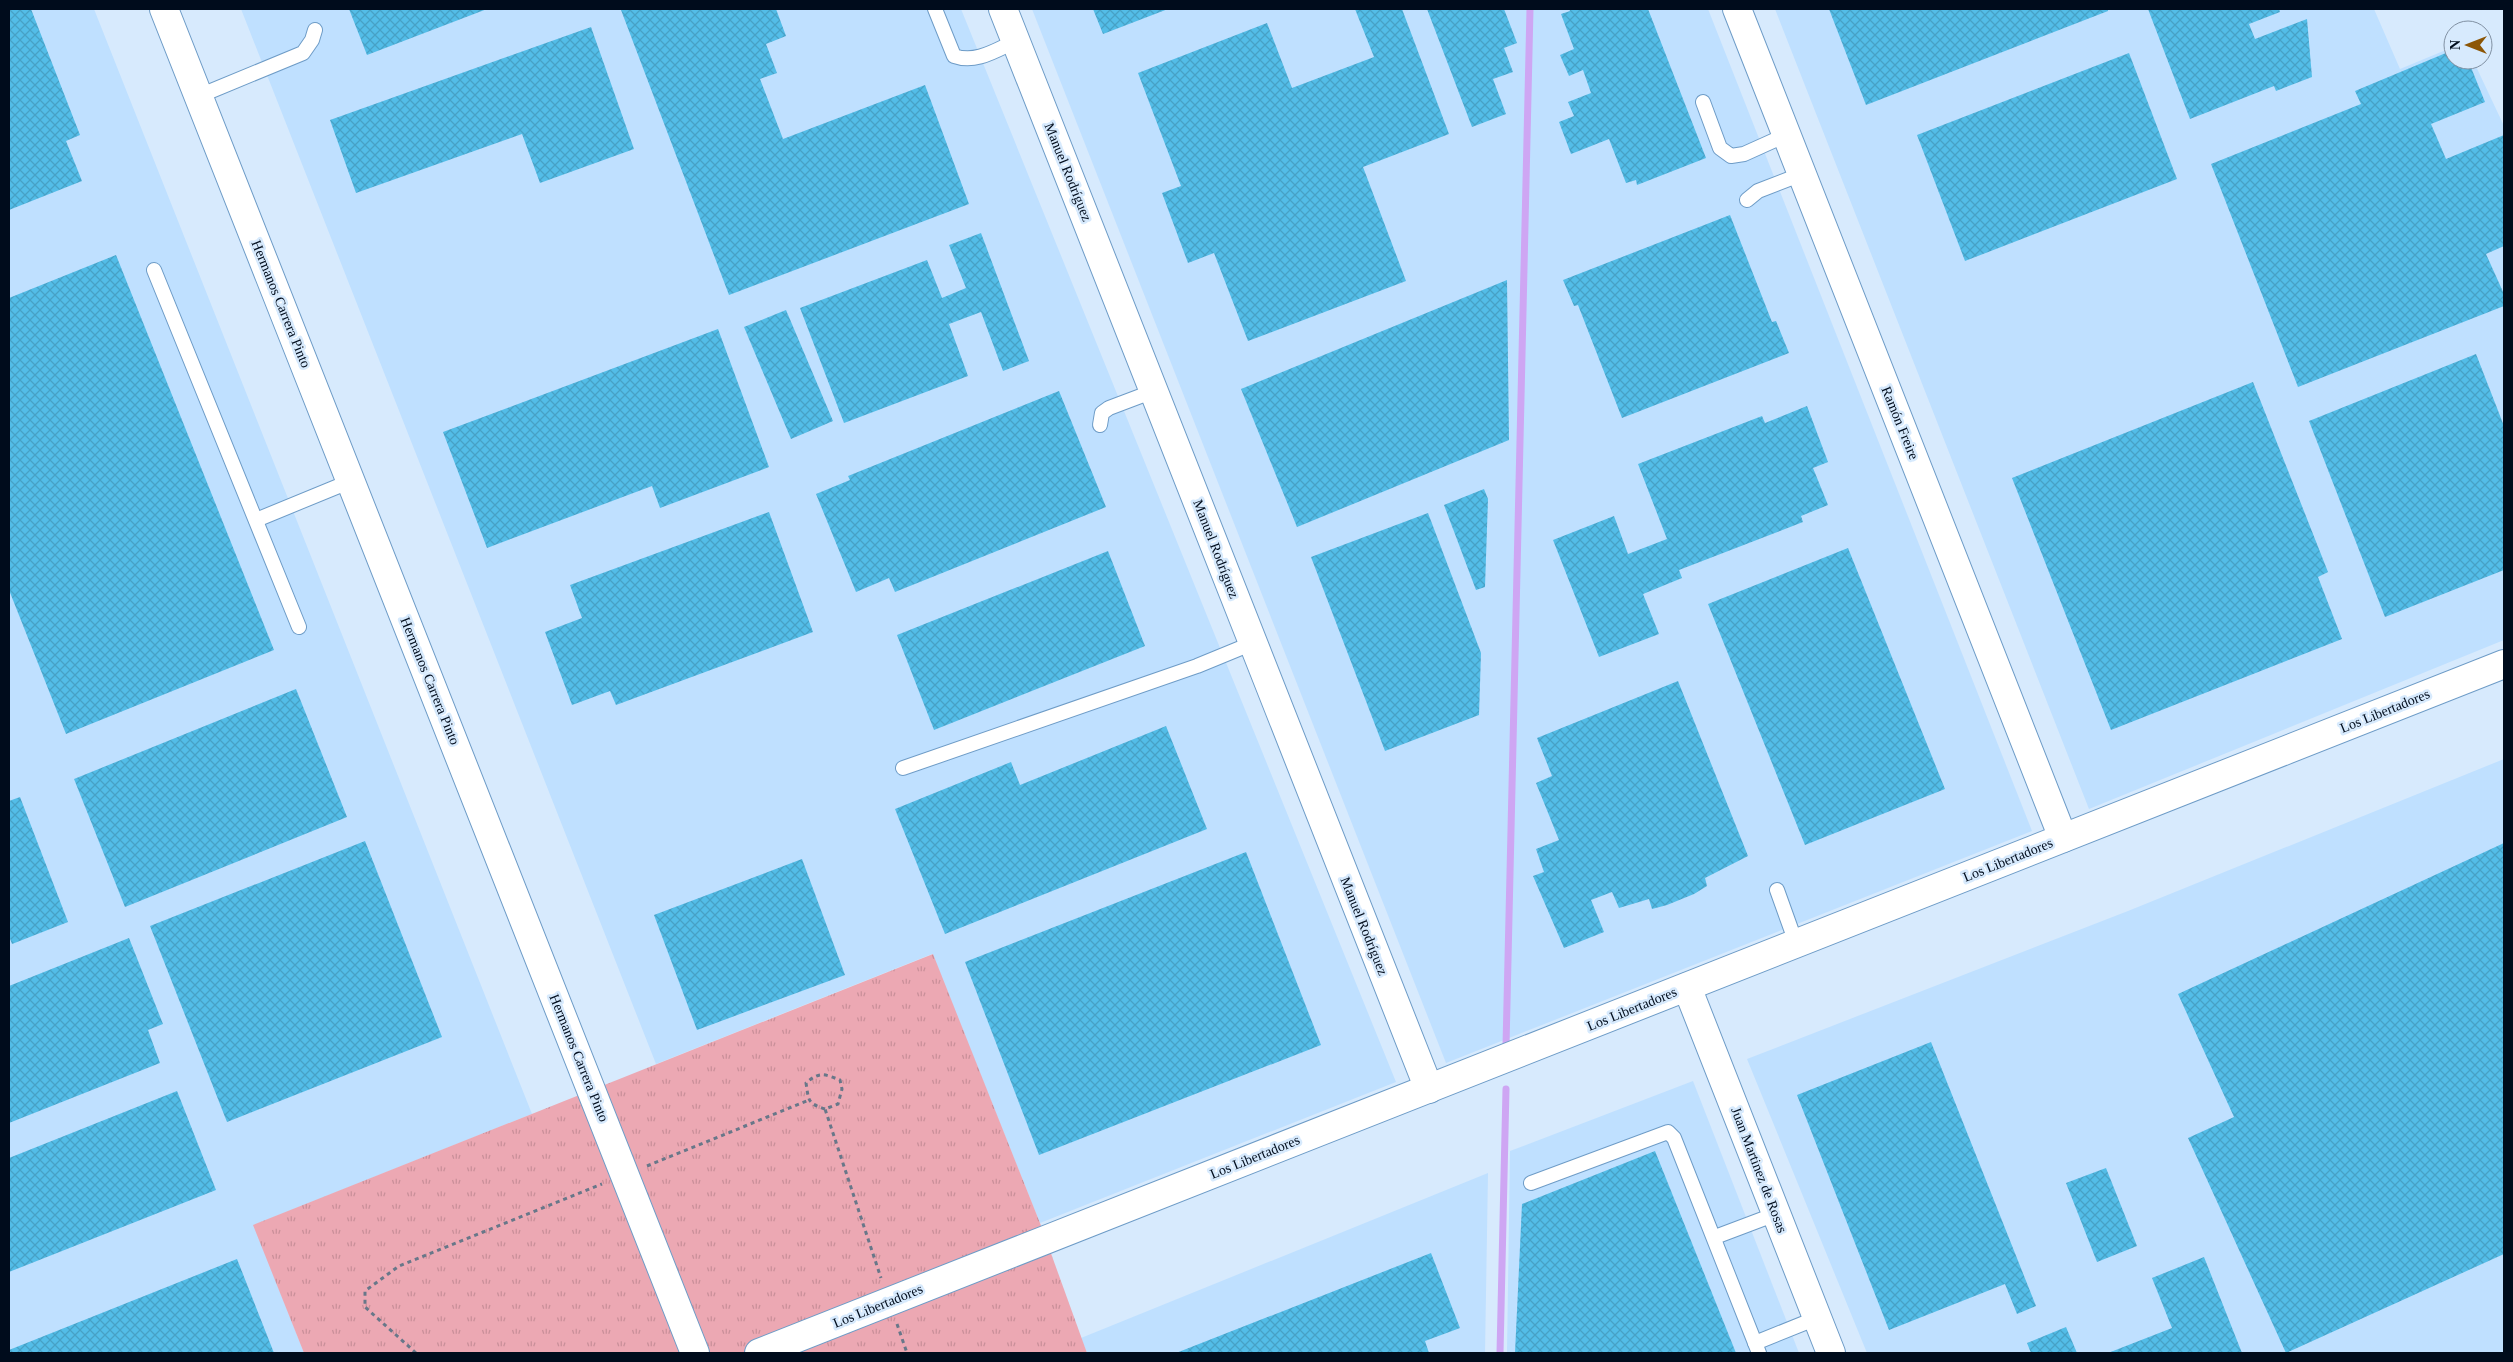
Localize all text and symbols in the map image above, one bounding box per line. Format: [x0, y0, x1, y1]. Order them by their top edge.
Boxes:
north arrow [2443, 20, 2493, 70]
text: N [2448, 40, 2463, 50]
street label: Manuel Rodríguez [1041, 121, 1095, 223]
street label: Hermanos Carrera Pinto [249, 238, 313, 370]
street label: Ramón Freire [1879, 384, 1921, 462]
street label: Manuel Rodríguez [1190, 497, 1242, 601]
street label: Hermanos Carrera Pinto [398, 615, 462, 747]
street label: Los Libertadores [2338, 686, 2432, 736]
street label: Los Libertadores [1961, 835, 2055, 885]
street label: Manuel Rodríguez [1337, 875, 1391, 977]
street label: Los Libertadores [1585, 984, 1679, 1034]
street label: Hermanos Carrera Pinto [547, 992, 611, 1124]
street label: Juan Martinez de Rosas [1728, 1105, 1790, 1235]
street label: Los Libertadores [1208, 1132, 1302, 1182]
street label: Los Libertadores [831, 1281, 925, 1331]

